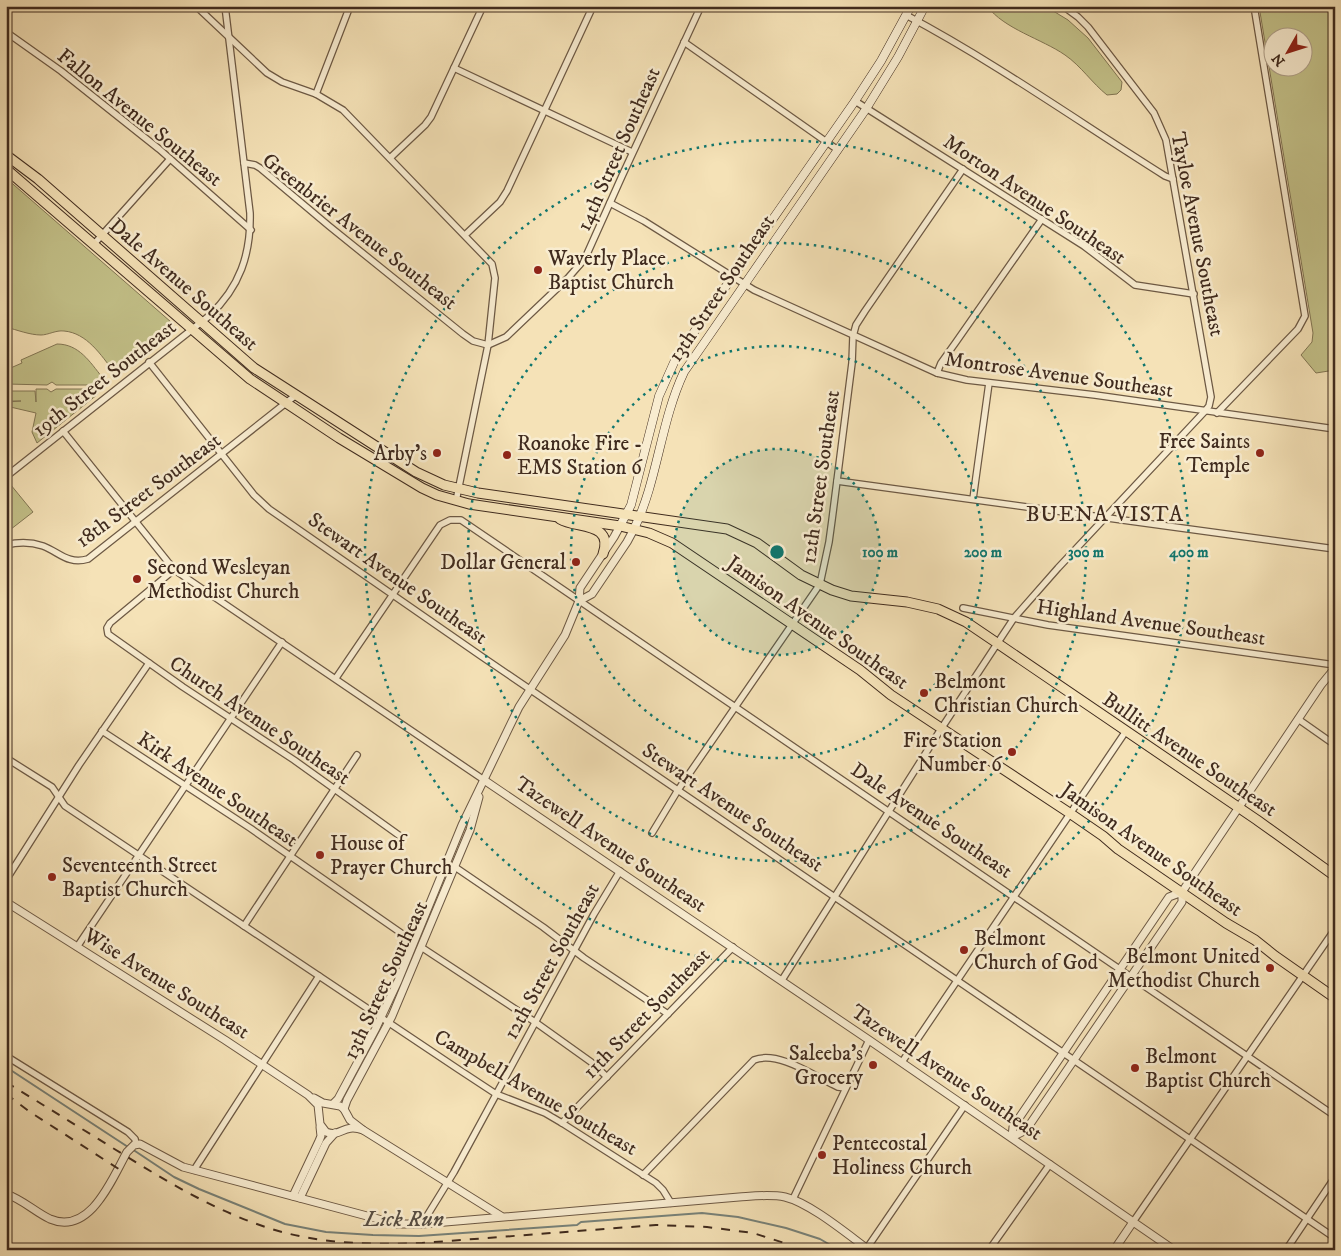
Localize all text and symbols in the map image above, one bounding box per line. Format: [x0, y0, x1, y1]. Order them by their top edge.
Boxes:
north arrow [1264, 28, 1314, 78]
street label: Fallon Avenue Southeast [52, 43, 227, 193]
text: N [1268, 49, 1289, 70]
street label: 14th Street Southeast [571, 63, 667, 235]
street label: Morton Avenue Southeast [938, 129, 1131, 271]
street label: Tayloe Avenue Southeast [1164, 130, 1230, 339]
street label: Greenbrier Avenue Southeast [257, 148, 462, 316]
street label: 13th Street Southeast [663, 210, 781, 367]
street label: Dale Avenue Southeast [103, 213, 264, 357]
place label: Waverly Place Baptist Church [547, 246, 674, 296]
marker: Waverly Place Baptist Church [532, 264, 544, 276]
street label: 19th Street Southeast [28, 315, 182, 443]
street label: Montrose Avenue Southeast [943, 346, 1175, 404]
street label: 12th Street Southeast [796, 389, 846, 566]
street label: 18th Street Southeast [71, 428, 227, 554]
place label: Free Saints Temple [1159, 429, 1250, 479]
place label: Roanoke Fire - EMS Station 6 [517, 431, 643, 481]
place label: Arby's [374, 441, 427, 467]
marker: Arby's [431, 447, 443, 459]
marker: Free Saints Temple [1254, 447, 1266, 459]
marker: Roanoke Fire - EMS Station 6 [501, 449, 513, 461]
district label: BUENA VISTA [1026, 501, 1184, 528]
street label: Stewart Avenue Southeast [303, 507, 492, 651]
centre of rings [768, 543, 786, 561]
text: 100 m [862, 543, 899, 562]
text: 200 m [964, 543, 1003, 562]
text: 300 m [1068, 543, 1105, 562]
text: 400 m [1168, 543, 1209, 562]
street label: Jamison Avenue Southeast [720, 549, 914, 696]
place label: Dollar General [440, 550, 567, 576]
place label: Second Wesleyan Methodist Church [147, 555, 299, 605]
marker: Dollar General [570, 556, 582, 568]
marker: Second Wesleyan Methodist Church [131, 573, 143, 585]
street label: Highland Avenue Southeast [1035, 594, 1267, 652]
street label: Church Avenue Southeast [164, 651, 355, 791]
place label: Belmont Christian Church [934, 669, 1079, 719]
marker: Belmont Christian Church [918, 687, 930, 699]
street label: Bullitt Avenue Southeast [1097, 687, 1282, 823]
street label: Kirk Avenue Southeast [132, 726, 303, 853]
place label: Fire Station Number 6 [903, 728, 1003, 778]
street label: Stewart Avenue Southeast [637, 737, 828, 878]
marker: Fire Station Number 6 [1006, 746, 1018, 758]
street label: Dale Avenue Southeast [846, 757, 1017, 885]
street label: Tazewell Avenue Southeast [510, 771, 711, 919]
street label: Jamison Avenue Southeast [1054, 776, 1248, 923]
place label: House of Prayer Church [330, 831, 453, 881]
marker: House of Prayer Church [314, 849, 326, 861]
place label: Seventeenth Street Baptist Church [62, 853, 218, 903]
marker: Seventeenth Street Baptist Church [46, 871, 58, 883]
street label: 12th Street Southeast [498, 878, 606, 1044]
street label: 13th Street Southeast [338, 897, 434, 1064]
street label: Wise Avenue Southeast [78, 922, 254, 1045]
place label: Belmont Church of God [974, 926, 1099, 976]
street label: 11th Street Southeast [578, 943, 716, 1085]
marker: Belmont Church of God [958, 944, 970, 956]
place label: Belmont United Methodist Church [1108, 944, 1261, 994]
marker: Belmont United Methodist Church [1264, 962, 1276, 974]
street label: Tazewell Avenue Southeast [846, 999, 1047, 1147]
street label: Campbell Avenue Southeast [429, 1024, 642, 1162]
place label: Saleeba's Grocery [789, 1041, 864, 1091]
place label: Belmont Baptist Church [1145, 1044, 1271, 1094]
marker: Saleeba's Grocery [867, 1059, 879, 1071]
marker: Belmont Baptist Church [1129, 1062, 1141, 1074]
place label: Pentecostal Holiness Church [832, 1131, 972, 1181]
marker: Pentecostal Holiness Church [816, 1149, 828, 1161]
water label: Lick Run [362, 1206, 444, 1233]

